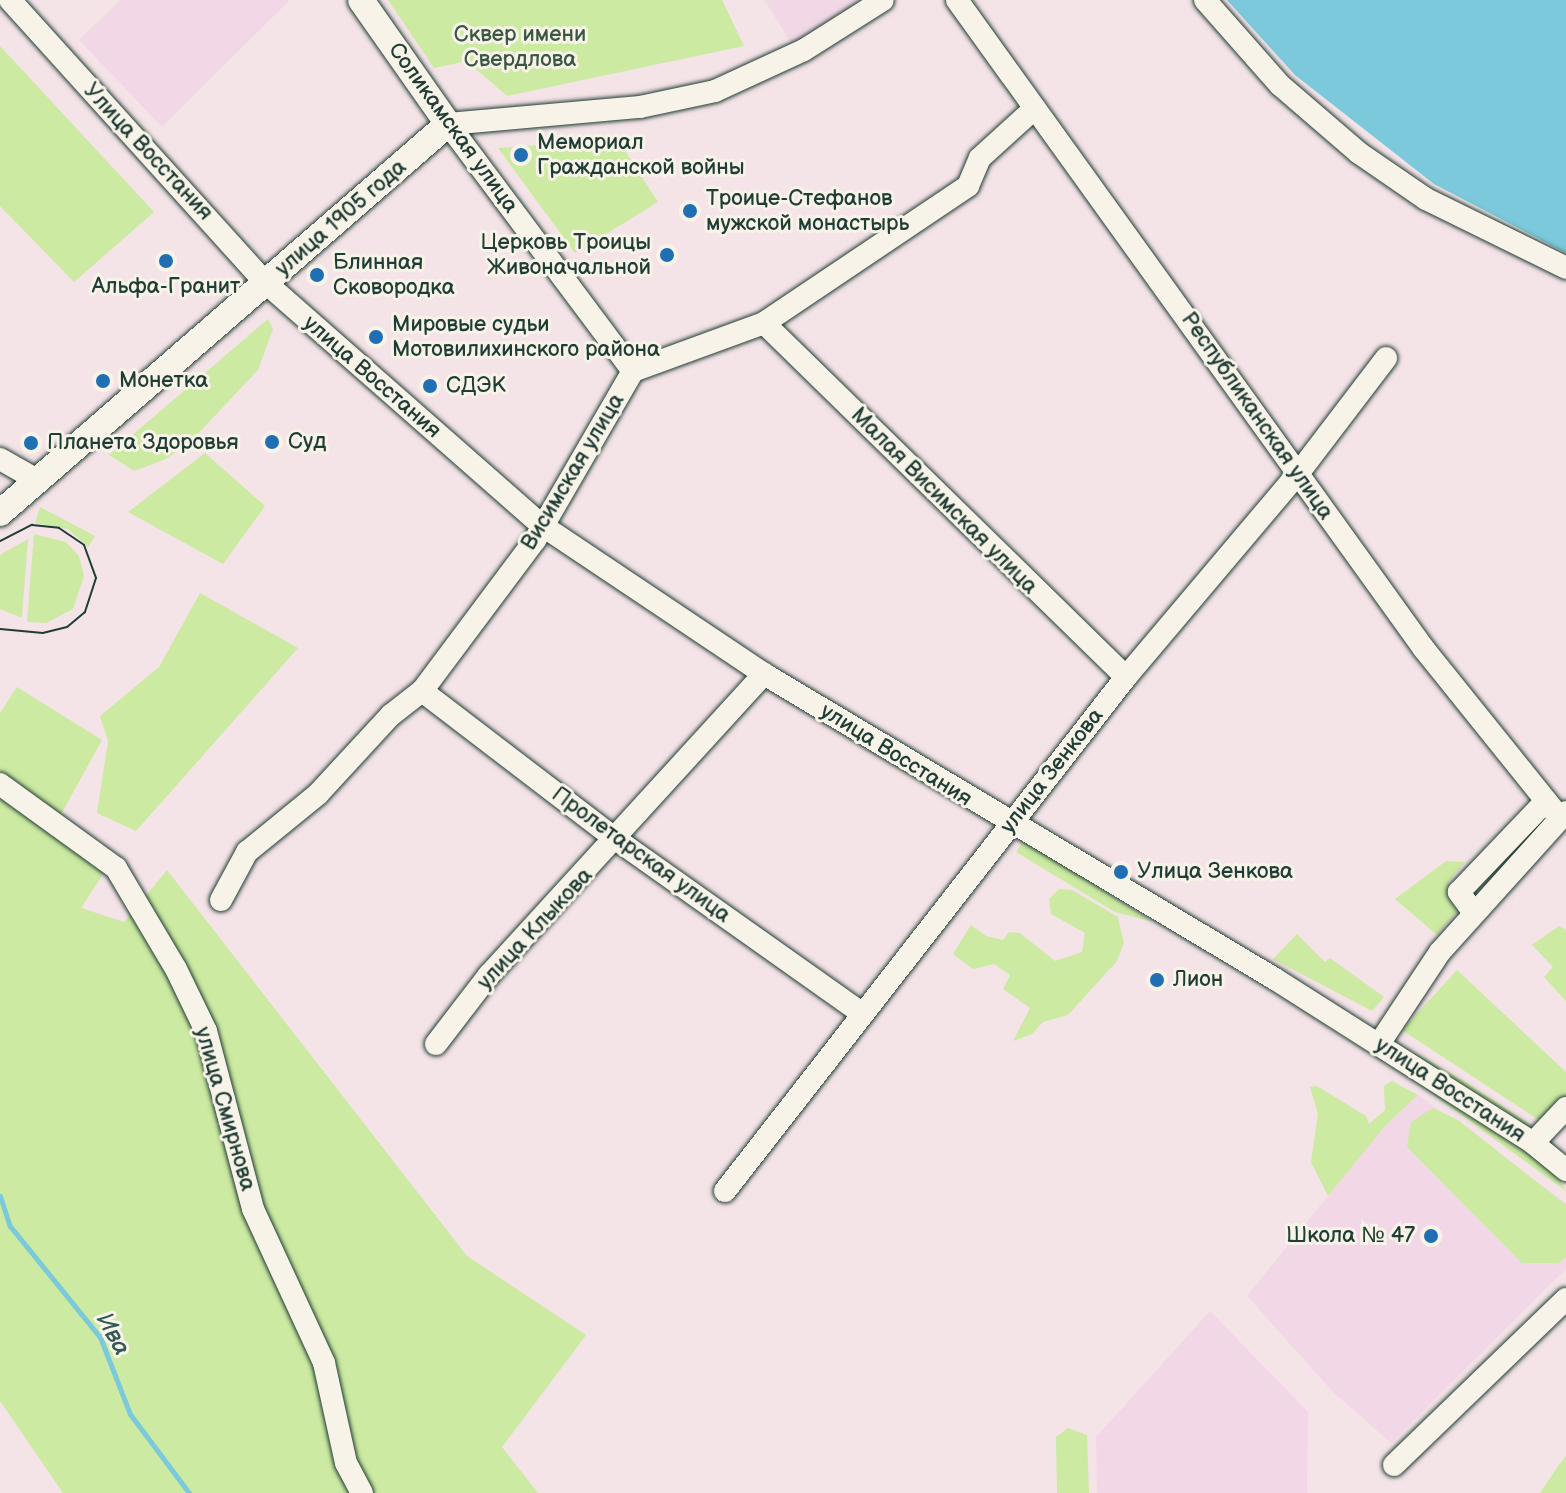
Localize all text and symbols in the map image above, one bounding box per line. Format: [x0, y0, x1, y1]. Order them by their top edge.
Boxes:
park label: Сквер имени Свердлова [454, 21, 586, 72]
street label: Соликамская улица [382, 38, 524, 218]
street label: Улица Восстания [78, 78, 218, 226]
place label: Мемориал Гражданской войны [537, 129, 745, 180]
marker: Мемориал Гражданской войны [512, 146, 530, 164]
street label: улица 1905 года [270, 154, 412, 282]
place label: Троице-Стефанов мужской монастырь [706, 185, 909, 236]
marker: Троице-Стефанов мужской монастырь [681, 202, 699, 220]
place label: Церковь Троицы Живоначальной [481, 229, 651, 280]
marker: Церковь Троицы Живоначальной [658, 246, 676, 264]
place label: Блинная Сковородка [333, 249, 455, 300]
marker: Альфа-Гранит [157, 252, 175, 270]
marker: Блинная Сковородка [308, 266, 326, 284]
place label: Альфа-Гранит [92, 274, 240, 300]
street label: Республиканская улица [1175, 307, 1339, 525]
street label: улица Восстания [298, 310, 446, 444]
place label: Мировые судьи Мотовилихинского района [392, 311, 660, 362]
marker: Мировые судьи Мотовилихинского района [367, 328, 385, 346]
place label: Монетка [119, 368, 208, 394]
marker: Монетка [94, 372, 112, 390]
place label: СДЭК [446, 373, 506, 399]
marker: СДЭК [421, 377, 439, 395]
street label: Висимская улица [516, 389, 630, 555]
street label: Малая Висимская улица [845, 402, 1043, 600]
place label: Суд [288, 429, 326, 455]
place label: Планета Здоровья [47, 430, 239, 456]
marker: Суд [263, 433, 281, 451]
marker: Планета Здоровья [22, 434, 40, 452]
street label: улица Восстания [815, 698, 977, 812]
street label: улица Зенкова [995, 703, 1109, 839]
street label: Пролетарская улица [547, 781, 735, 929]
place label: Улица Зенкова [1137, 859, 1293, 885]
street label: улица Клыкова [472, 863, 598, 995]
marker: Улица Зенкова [1112, 863, 1130, 881]
place label: Лион [1173, 967, 1223, 993]
marker: Лион [1148, 971, 1166, 989]
street label: улица Смирнова [189, 1024, 261, 1194]
street label: улица Восстания [1370, 1032, 1530, 1148]
place label: Школа № 47 [1286, 1223, 1415, 1249]
marker: Школа № 47 [1422, 1227, 1440, 1245]
water label: Ива [90, 1308, 136, 1360]

